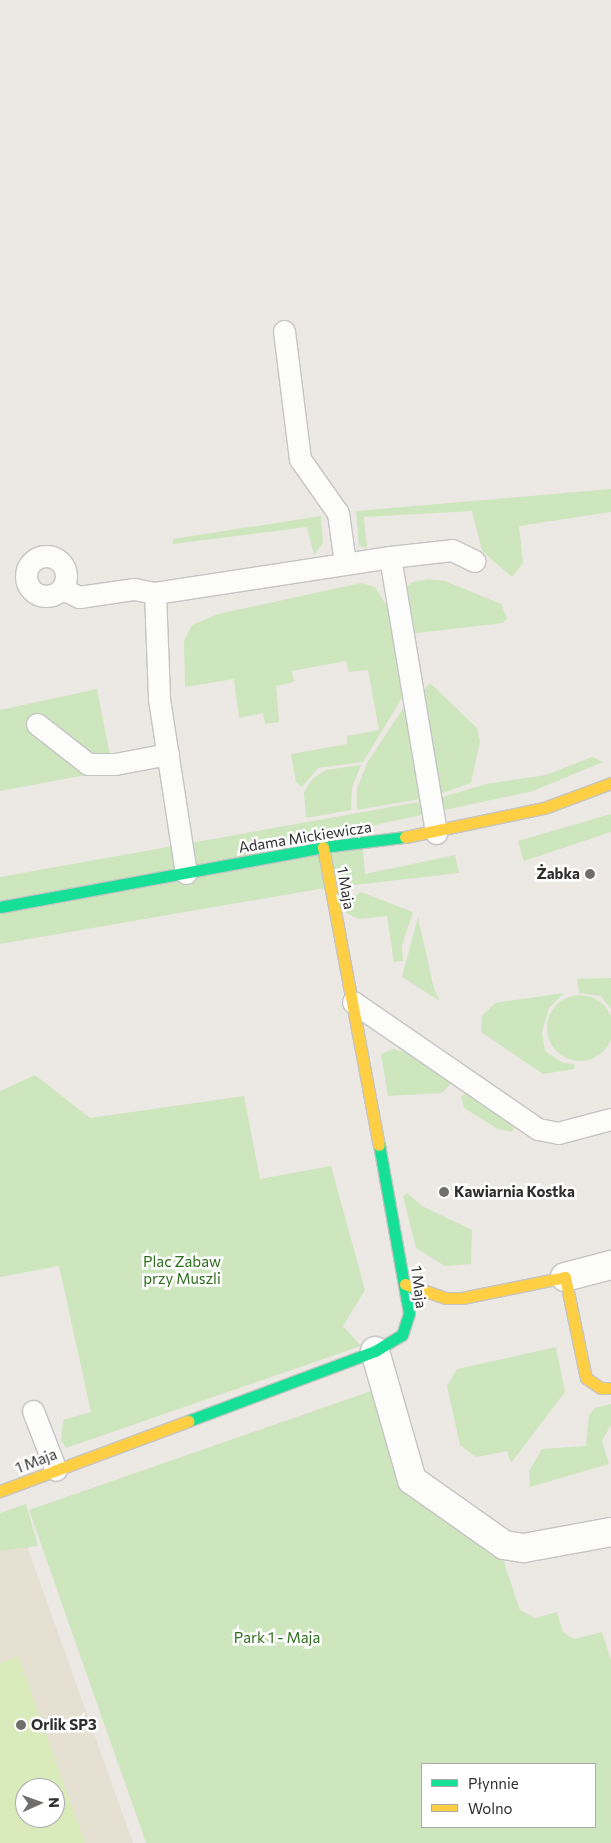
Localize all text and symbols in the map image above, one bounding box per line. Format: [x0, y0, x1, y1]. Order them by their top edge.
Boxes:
street label: Adama Mickiewicza [237, 818, 373, 856]
street label: 1 Maja [333, 865, 359, 911]
place label: Żabka [536, 865, 580, 883]
marker: Żabka [584, 868, 596, 880]
place label: Kawiarnia Kostka [454, 1183, 575, 1201]
marker: Kawiarnia Kostka [438, 1186, 450, 1198]
park label: Plac Zabaw przy Muszli [143, 1252, 221, 1287]
street label: 1 Maja [407, 1265, 431, 1309]
street label: 1 Maja [13, 1445, 59, 1477]
park label: Park 1 - Maja [234, 1629, 320, 1647]
place label: Orlik SP3 [31, 1716, 97, 1734]
marker: Orlik SP3 [15, 1719, 27, 1731]
legend [421, 1763, 596, 1828]
text: Płynnie [468, 1774, 519, 1792]
north arrow [15, 1778, 65, 1828]
text: N [46, 1797, 63, 1808]
text: Wolno [468, 1799, 513, 1817]

